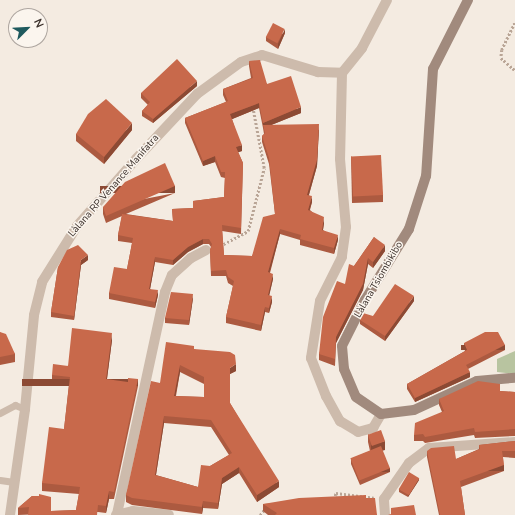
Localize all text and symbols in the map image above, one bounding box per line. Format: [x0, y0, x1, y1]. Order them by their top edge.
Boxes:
north arrow [8, 8, 48, 48]
text: N [30, 17, 47, 30]
street label: Làlana RP Venance Manifatra [66, 132, 162, 240]
street label: Làlana Tsiombikibo [352, 240, 406, 320]

